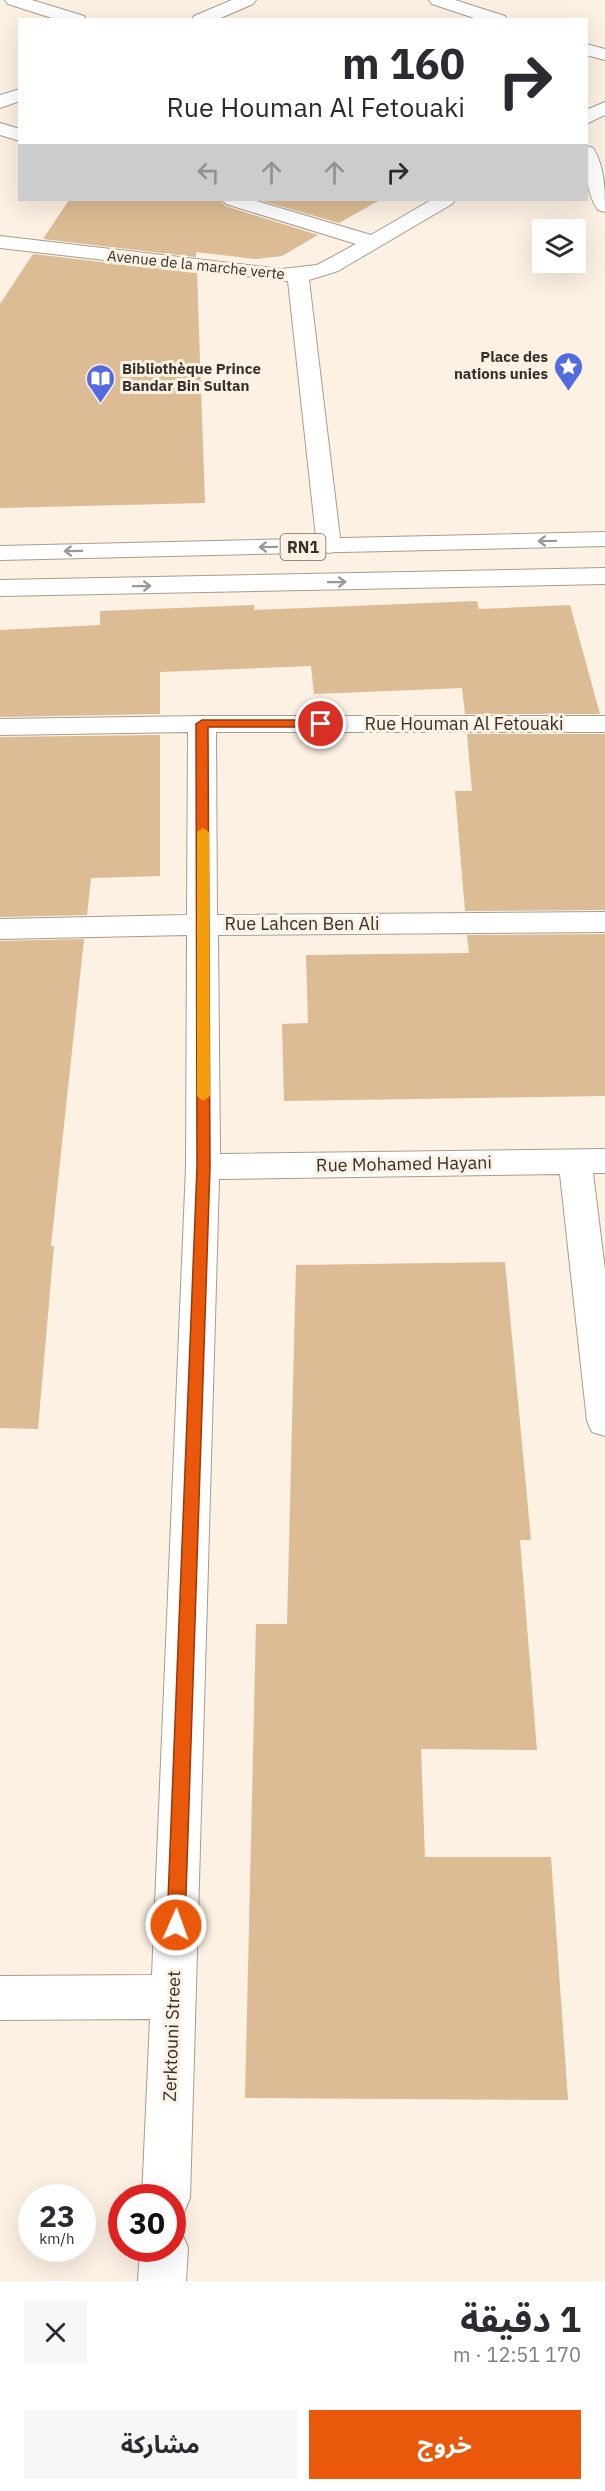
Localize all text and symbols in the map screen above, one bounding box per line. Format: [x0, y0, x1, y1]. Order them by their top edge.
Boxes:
text: 160 m [342, 36, 465, 91]
icon: right [486, 42, 564, 120]
text: Rue Houman Al Fetouaki [166, 89, 465, 124]
icon: left [192, 156, 225, 189]
icon: ahead [255, 156, 288, 189]
icon: ahead [318, 156, 351, 189]
icon: right [381, 156, 414, 189]
map controls [532, 219, 586, 273]
button: layers [532, 219, 586, 273]
street label: Avenue de la marche verte [106, 246, 286, 283]
place label: Place des nations unies [454, 347, 548, 383]
place icon: Place des nations unies [553, 350, 585, 392]
place label: Bibliothèque Prince Bandar Bin Sultan [122, 359, 261, 395]
library icon: Bibliothèque Prince Bandar Bin Sultan [85, 362, 117, 404]
road number: RN1 [280, 534, 326, 560]
one-way arrow [537, 535, 557, 546]
one-way arrow [258, 542, 278, 553]
one-way arrow [63, 546, 83, 557]
one-way arrow [327, 576, 347, 587]
one-way arrow [132, 580, 152, 591]
pin [295, 698, 346, 749]
icon: arrive [304, 707, 337, 740]
street label: Rue Houman Al Fetouaki [364, 712, 564, 735]
street label: Rue Lahcen Ben Ali [224, 912, 380, 935]
street label: Rue Mohamed Hayani [316, 1150, 492, 1177]
position arrow [144, 1893, 208, 1957]
street label: Zerktouni Street [158, 1970, 185, 2102]
speed limit sign: 30 [108, 2184, 186, 2262]
text: 23 [39, 2196, 75, 2235]
text: km/h [39, 2229, 75, 2248]
text: 1 دقيقة [460, 2295, 581, 2342]
button: close [24, 2301, 87, 2364]
text: 170 m · 12:51 [453, 2341, 581, 2368]
button: مشاركة [24, 2410, 297, 2479]
button: خروج [309, 2410, 581, 2479]

